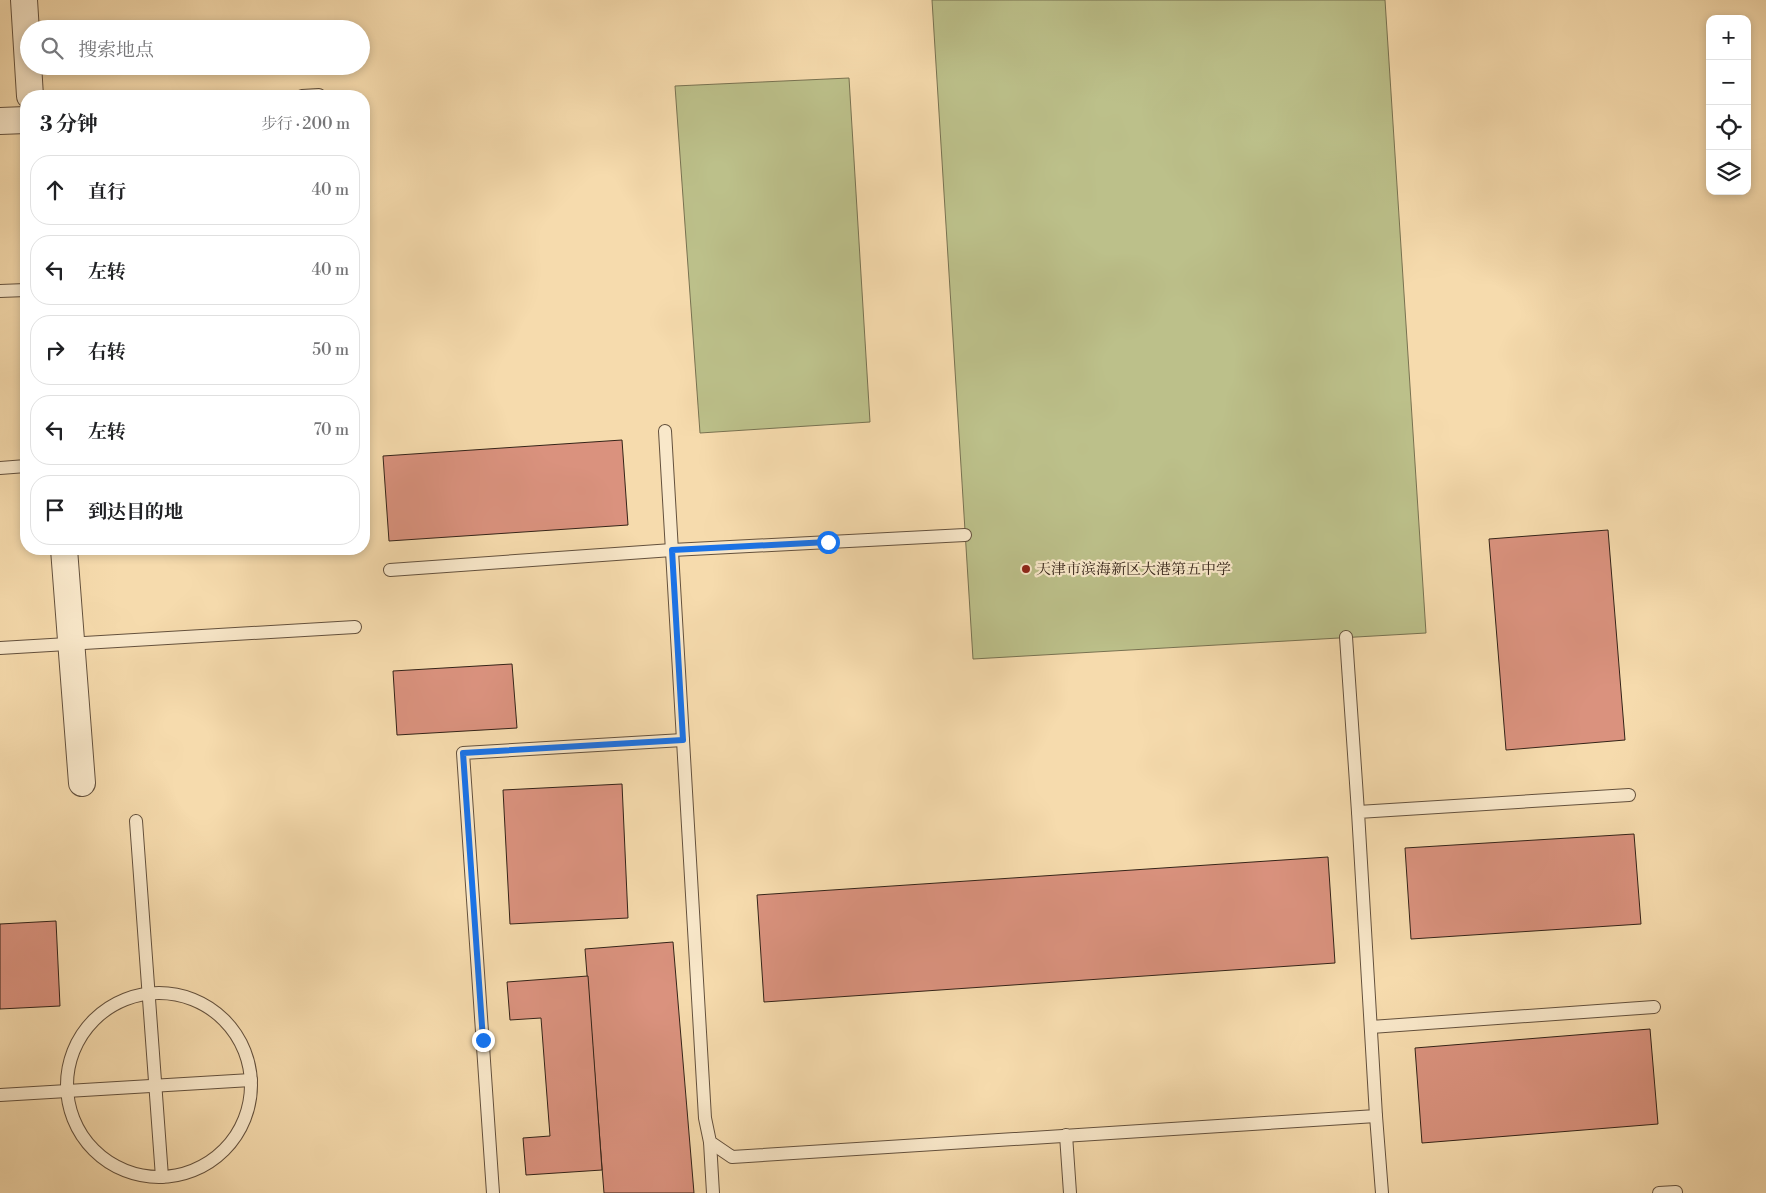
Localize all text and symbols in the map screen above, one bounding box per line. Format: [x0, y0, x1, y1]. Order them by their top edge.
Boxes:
map controls [1706, 15, 1751, 195]
button: + [1706, 15, 1751, 60]
search box [20, 20, 370, 75]
icon: search [38, 34, 66, 62]
text: 搜索地点 [78, 38, 154, 62]
button: − [1706, 60, 1751, 105]
button: locate [1706, 105, 1751, 150]
text: 3 分钟 [40, 112, 98, 138]
text: 步行 · 200 m [261, 114, 350, 134]
button: layers [1706, 150, 1751, 195]
icon: ahead [41, 176, 69, 204]
text: 直行 [88, 180, 126, 204]
text: 40 m [312, 180, 349, 200]
icon: left [41, 256, 69, 284]
text: 左转 [88, 260, 126, 284]
text: 40 m [312, 260, 349, 280]
icon: right [41, 336, 69, 364]
text: 右转 [88, 340, 126, 364]
text: 50 m [312, 340, 349, 360]
icon: left [41, 416, 69, 444]
text: 左转 [88, 420, 126, 444]
text: 70 m [313, 420, 349, 440]
icon: arrive [41, 496, 69, 524]
text: 到达目的地 [88, 500, 183, 524]
route start [817, 531, 840, 554]
place label: 天津市滨海新区大港第五中学 [1036, 560, 1231, 579]
marker: 天津市滨海新区大港第五中学 [1020, 563, 1032, 575]
route end [472, 1029, 495, 1052]

